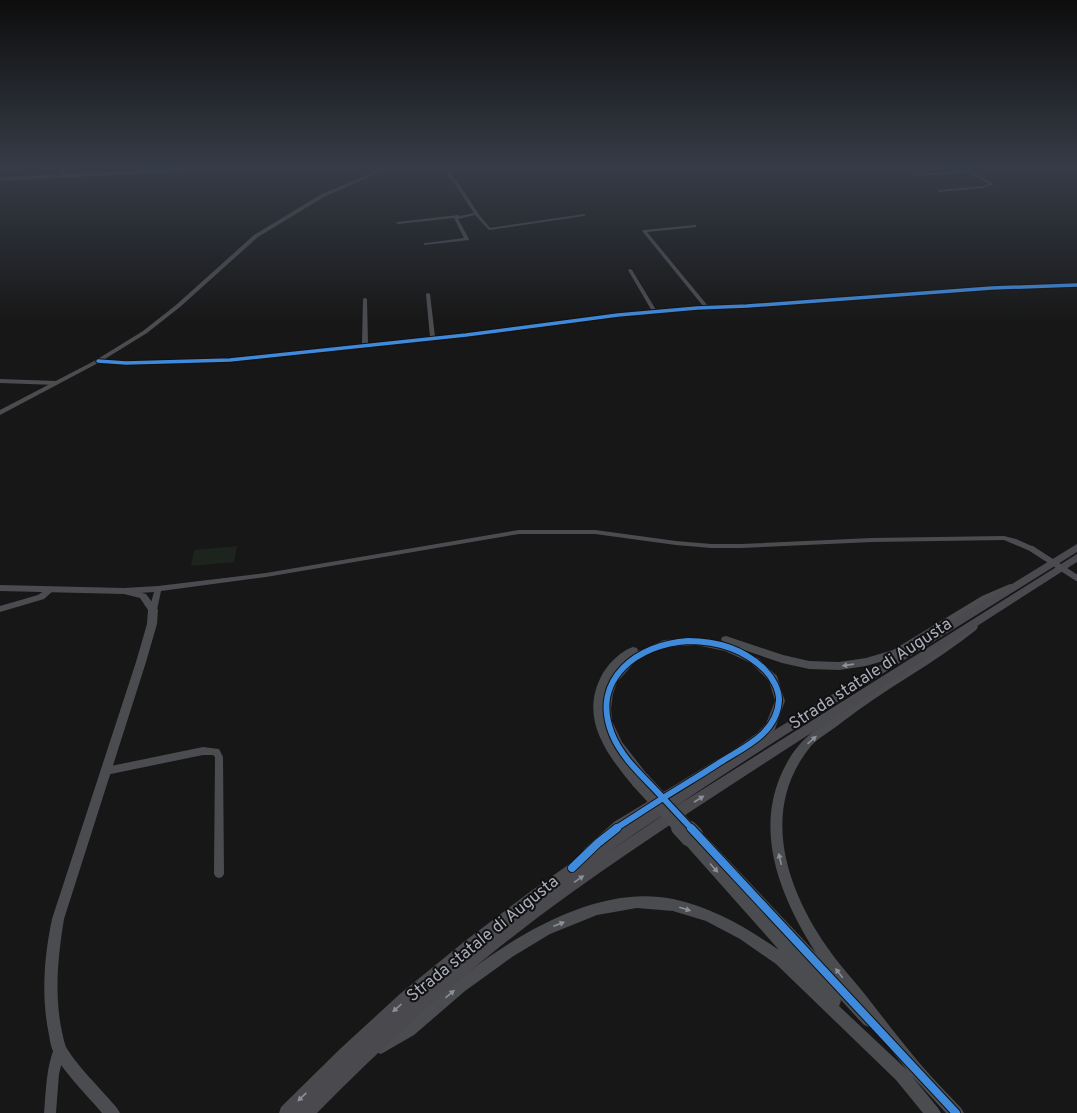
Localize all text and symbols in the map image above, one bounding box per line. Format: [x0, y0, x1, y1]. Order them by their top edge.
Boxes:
street label: Strada statale di Augusta [786, 614, 957, 736]
one-way arrow [842, 662, 854, 668]
one-way arrow [807, 735, 817, 745]
one-way arrow [693, 796, 705, 803]
one-way arrow [777, 853, 783, 865]
one-way arrow [709, 862, 718, 873]
street label: Strada statale di Augusta [403, 871, 564, 1008]
one-way arrow [574, 875, 584, 883]
one-way arrow [679, 906, 691, 912]
one-way arrow [553, 920, 565, 926]
one-way arrow [835, 968, 844, 979]
one-way arrow [445, 990, 456, 999]
one-way arrow [392, 1003, 401, 1012]
one-way arrow [297, 1092, 307, 1102]

